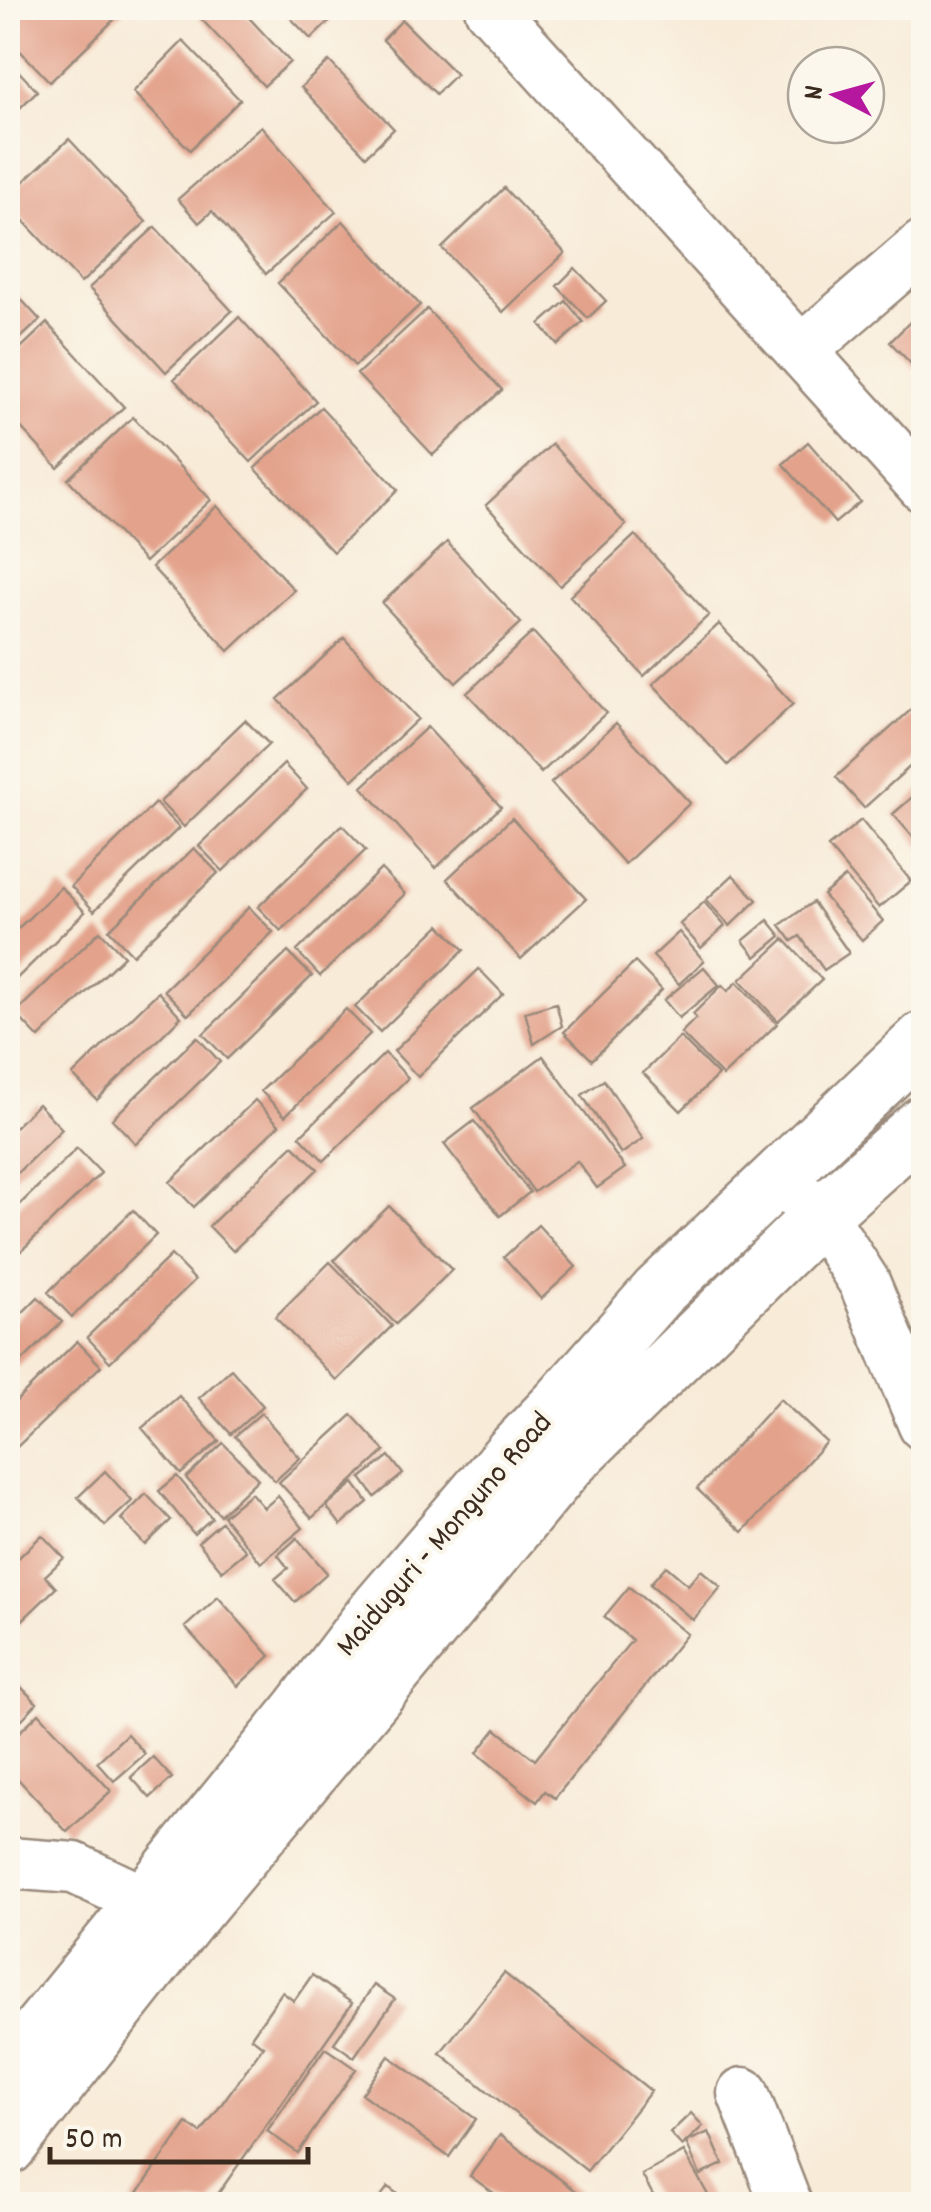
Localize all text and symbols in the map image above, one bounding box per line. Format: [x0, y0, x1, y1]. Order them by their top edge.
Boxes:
north arrow [786, 45, 886, 145]
text: N [795, 84, 837, 102]
street label: Maiduguri - Monguno Road [327, 1403, 565, 1669]
scale bar [50, 2102, 308, 2164]
text: 50 m [65, 2120, 123, 2163]

